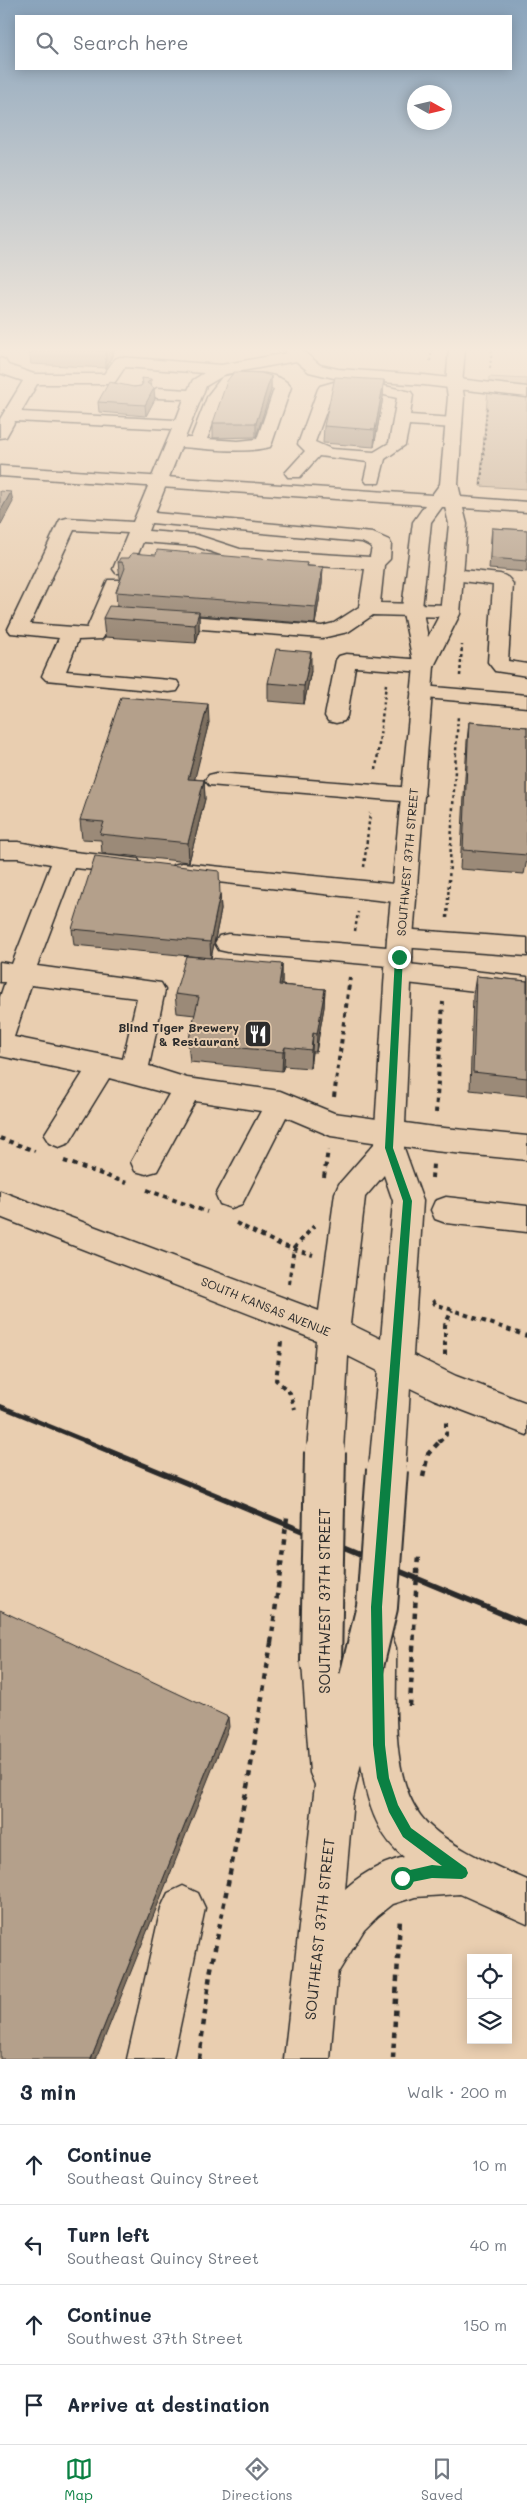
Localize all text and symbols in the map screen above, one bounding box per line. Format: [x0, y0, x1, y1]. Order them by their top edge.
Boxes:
search box [15, 15, 512, 70]
icon: search [33, 29, 61, 57]
text: Search here [73, 30, 189, 55]
north arrow [407, 85, 452, 130]
street label: SOUTHWEST 37TH STREET [393, 787, 421, 937]
route end [388, 946, 411, 969]
place label: Blind Tiger Brewery & Restaurant [118, 1019, 239, 1049]
restaurant icon: Blind Tiger Brewery & Restaurant [243, 1019, 273, 1049]
street label: SOUTH KANSAS AVENUE [199, 1273, 333, 1339]
street label: SOUTHWEST 37TH STREET [314, 1508, 334, 1694]
street label: SOUTHEAST 37TH STREET [299, 1837, 339, 2021]
route start [391, 1867, 414, 1890]
map controls [467, 1954, 512, 2044]
button: locate [467, 1954, 512, 1999]
button: layers [467, 1999, 512, 2044]
text: 3 min [20, 2078, 76, 2105]
text: Walk · 200 m [407, 2081, 507, 2102]
text: Continue [67, 2142, 152, 2167]
icon: ahead [20, 2151, 48, 2179]
text: 10 m [472, 2154, 507, 2175]
text: Southeast Quincy Street [67, 2167, 259, 2188]
text: Turn left [67, 2222, 150, 2247]
icon: left [20, 2231, 48, 2259]
text: 40 m [470, 2234, 507, 2255]
text: Southeast Quincy Street [67, 2247, 259, 2268]
text: Continue [67, 2302, 152, 2327]
icon: ahead [20, 2311, 48, 2339]
text: 150 m [463, 2314, 507, 2335]
text: Southwest 37th Street [67, 2327, 243, 2348]
icon: arrive [20, 2391, 48, 2419]
text: Arrive at destination [67, 2392, 270, 2417]
tab: Map [64, 2455, 93, 2504]
tab: Directions [221, 2455, 293, 2504]
tab: Saved [421, 2455, 463, 2504]

